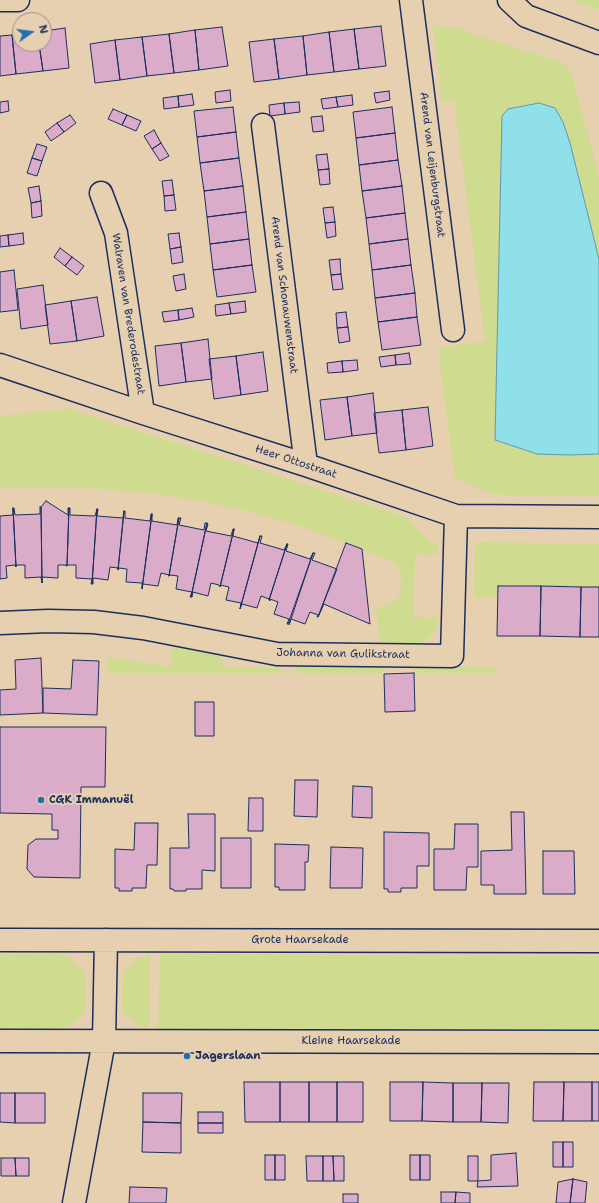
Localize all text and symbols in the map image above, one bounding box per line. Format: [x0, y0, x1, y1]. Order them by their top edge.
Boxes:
north arrow [12, 12, 52, 52]
text: N [35, 23, 51, 35]
street label: Arend van Leijenburgstraat [417, 91, 447, 239]
street label: Arend van Schonauwenstraat [268, 216, 300, 374]
street label: Walraven van Brederodestraat [109, 232, 147, 396]
street label: Heer Ottostraat [253, 443, 339, 481]
street label: Johanna van Gulikstraat [276, 646, 410, 662]
place label: CGK Immanuël [49, 793, 134, 807]
marker: CGK Immanuël [36, 795, 46, 805]
street label: Grote Haarsekade [251, 933, 349, 947]
street label: Kleine Haarsekade [301, 1034, 401, 1048]
place label: Jagerslaan [195, 1049, 261, 1063]
marker: Jagerslaan [182, 1051, 192, 1061]

